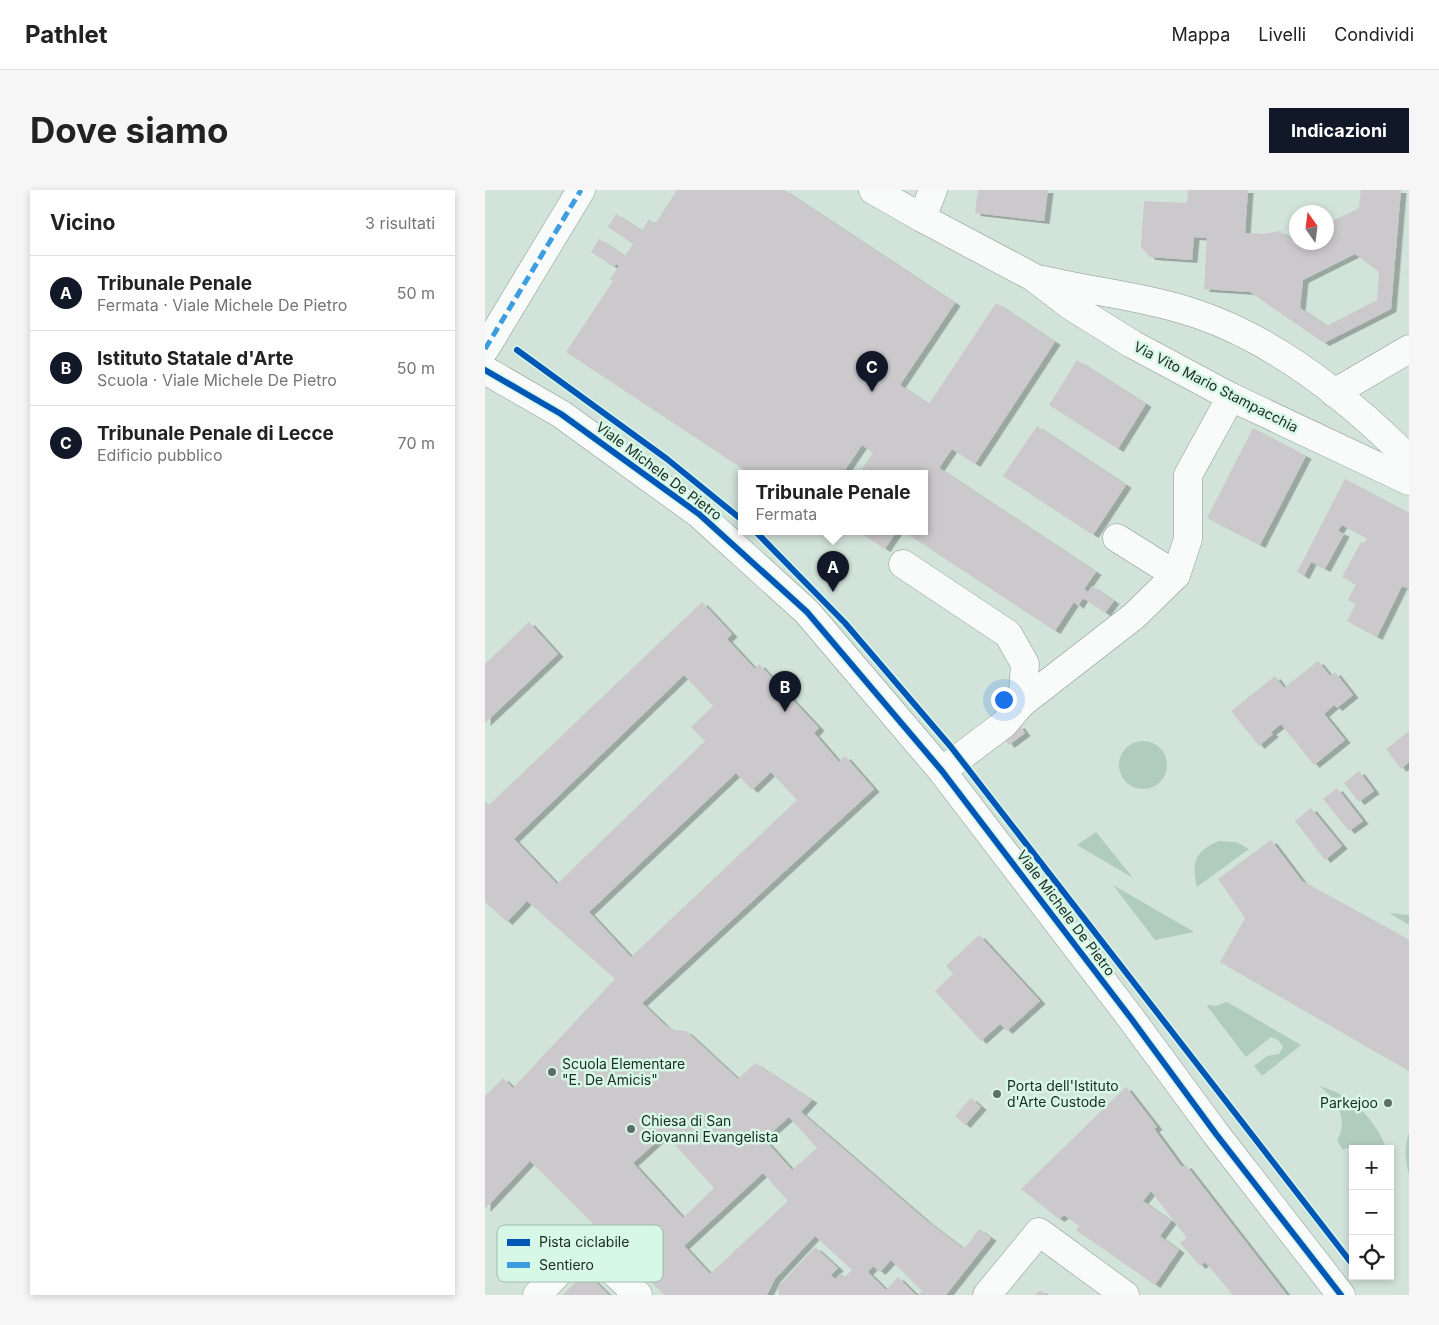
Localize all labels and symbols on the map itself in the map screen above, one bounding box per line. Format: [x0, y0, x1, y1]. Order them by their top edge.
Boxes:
north arrow [1289, 205, 1334, 250]
street label: Via Vito Mario Stampacchia [1131, 338, 1301, 435]
pin: C [856, 351, 888, 392]
street label: Viale Michele De Pietro [593, 418, 726, 523]
pin: A [817, 551, 849, 592]
pin: B [769, 671, 801, 712]
your location [991, 687, 1017, 713]
street label: Viale Michele De Pietro [1014, 846, 1119, 979]
place label: Scuola Elementare "E. De Amicis" [562, 1055, 685, 1088]
marker: Scuola Elementare "E. De Amicis" [546, 1066, 558, 1078]
place label: Porta dell'Istituto d'Arte Custode [1007, 1077, 1119, 1110]
marker: Porta dell'Istituto d'Arte Custode [991, 1088, 1003, 1100]
place label: Parkejoo [1320, 1094, 1378, 1111]
marker: Parkejoo [1382, 1097, 1394, 1109]
place label: Chiesa di San Giovanni Evangelista [641, 1112, 778, 1145]
marker: Chiesa di San Giovanni Evangelista [625, 1123, 637, 1135]
legend [497, 1225, 663, 1282]
text: Pista ciclabile [539, 1233, 629, 1250]
text: Sentiero [539, 1256, 594, 1273]

